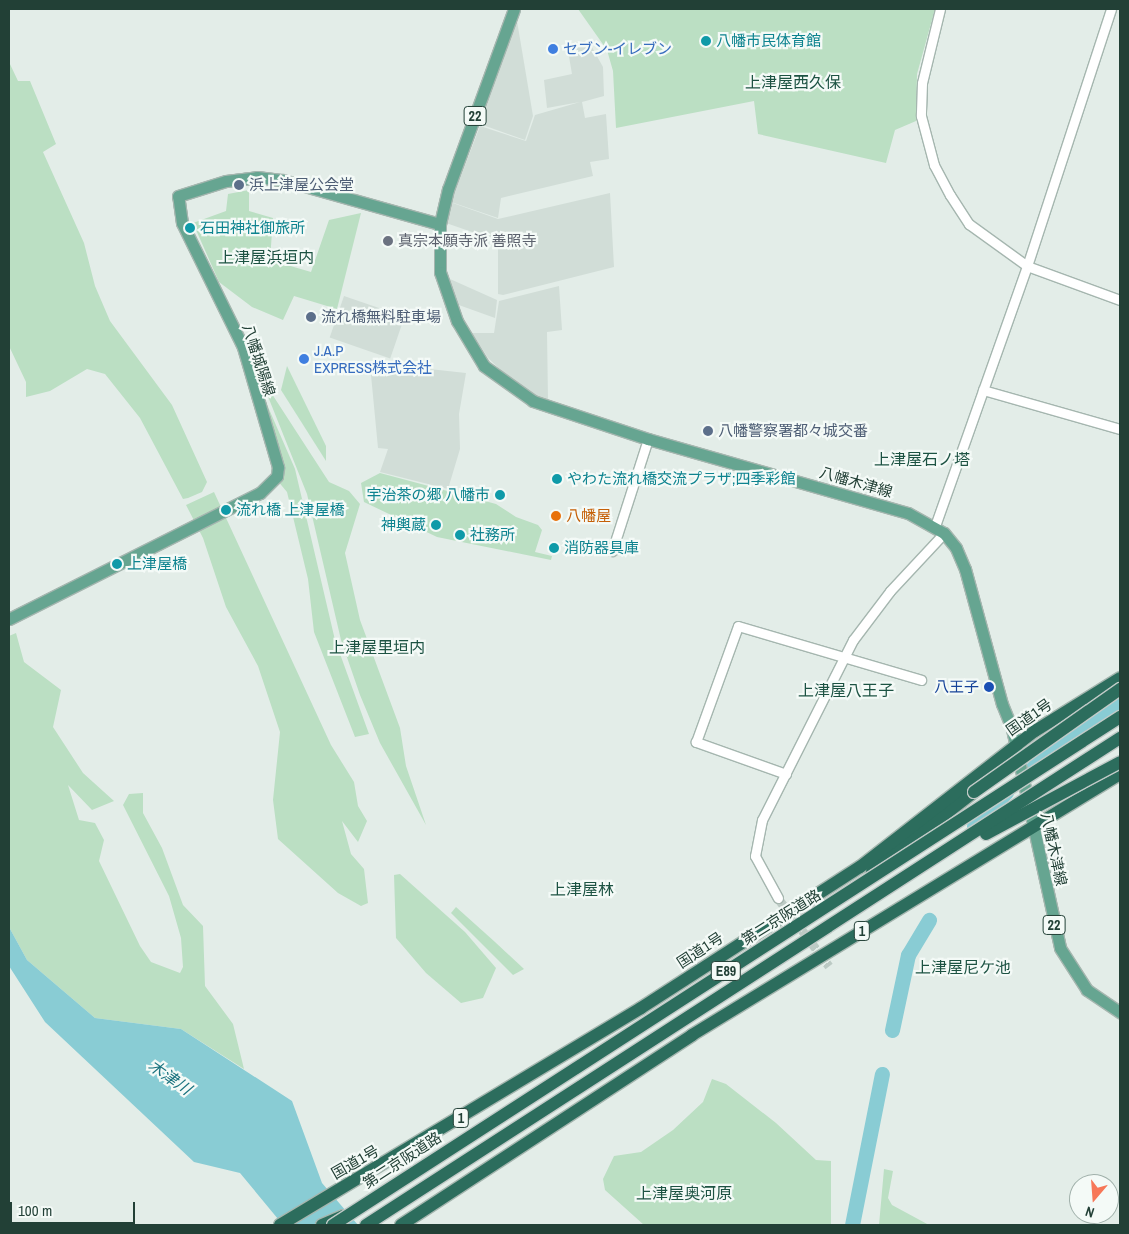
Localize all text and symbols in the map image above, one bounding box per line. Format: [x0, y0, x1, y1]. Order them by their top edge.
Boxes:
place label: 八幡市民体育館 [716, 32, 821, 50]
marker: 八幡市民体育館 [700, 35, 712, 47]
place label: セブン-イレブン [563, 40, 672, 58]
marker: セブン-イレブン [547, 43, 559, 55]
district label: 上津屋西久保 [745, 72, 841, 92]
road number: 22 [462, 104, 488, 128]
place label: 浜上津屋公会堂 [249, 176, 354, 194]
marker: 浜上津屋公会堂 [233, 179, 245, 191]
place label: 石田神社御旅所 [200, 219, 305, 237]
marker: 石田神社御旅所 [184, 222, 196, 234]
place label: 真宗本願寺派 善照寺 [398, 232, 536, 250]
marker: 真宗本願寺派 善照寺 [382, 235, 394, 247]
district label: 上津屋浜垣内 [218, 247, 314, 267]
place label: 流れ橋無料駐車場 [321, 308, 441, 326]
marker: 流れ橋無料駐車場 [305, 311, 317, 323]
street label: 八幡城陽線 [239, 322, 279, 398]
place label: J.A.P EXPRESS株式会社 [314, 341, 432, 376]
marker: J.A.P EXPRESS株式会社 [298, 353, 310, 365]
place label: 八幡警察署都々城交番 [718, 422, 868, 440]
marker: 八幡警察署都々城交番 [702, 425, 714, 437]
district label: 上津屋石ノ塔 [874, 449, 970, 469]
street label: 八幡木津線 [817, 463, 895, 501]
place label: やわた流れ橋交流プラザ;四季彩館 [567, 470, 795, 488]
marker: やわた流れ橋交流プラザ;四季彩館 [551, 473, 563, 485]
place label: 宇治茶の郷 八幡市 [367, 486, 490, 504]
marker: 宇治茶の郷 八幡市 [494, 489, 506, 501]
place label: 流れ橋 上津屋橋 [236, 501, 344, 519]
marker: 流れ橋 上津屋橋 [220, 504, 232, 516]
place label: 八幡屋 [566, 507, 611, 525]
marker: 八幡屋 [550, 510, 562, 522]
place label: 神輿蔵 [381, 516, 426, 534]
marker: 神輿蔵 [430, 519, 442, 531]
place label: 社務所 [470, 526, 515, 544]
marker: 社務所 [454, 529, 466, 541]
place label: 消防器具庫 [564, 539, 639, 557]
marker: 消防器具庫 [548, 542, 560, 554]
place label: 上津屋橋 [127, 555, 187, 573]
marker: 上津屋橋 [111, 558, 123, 570]
district label: 上津屋里垣内 [329, 637, 425, 657]
place label: 八王子 [934, 678, 979, 696]
district label: 上津屋八王子 [798, 680, 894, 700]
marker: 八王子 [983, 681, 995, 693]
street label: 国道1号 [1003, 695, 1055, 739]
street label: 八幡木津線 [1037, 810, 1071, 888]
district label: 上津屋林 [550, 879, 614, 899]
street label: 第二京阪道路 [738, 886, 824, 948]
road number: 22 [1042, 914, 1066, 936]
road number: 1 [853, 919, 871, 942]
street label: 国道1号 [673, 928, 727, 972]
district label: 上津屋尼ケ池 [915, 957, 1011, 977]
road number: E89 [710, 959, 742, 982]
water label: 木津川 [145, 1055, 195, 1099]
road number: 1 [452, 1106, 470, 1130]
street label: 第二京阪道路 [359, 1128, 445, 1192]
street label: 国道1号 [328, 1141, 382, 1183]
north arrow [1069, 1174, 1119, 1224]
district label: 上津屋奥河原 [636, 1183, 732, 1203]
scale bar [12, 1192, 138, 1224]
text: 100 m [18, 1200, 52, 1221]
text: N [1083, 1202, 1096, 1222]

